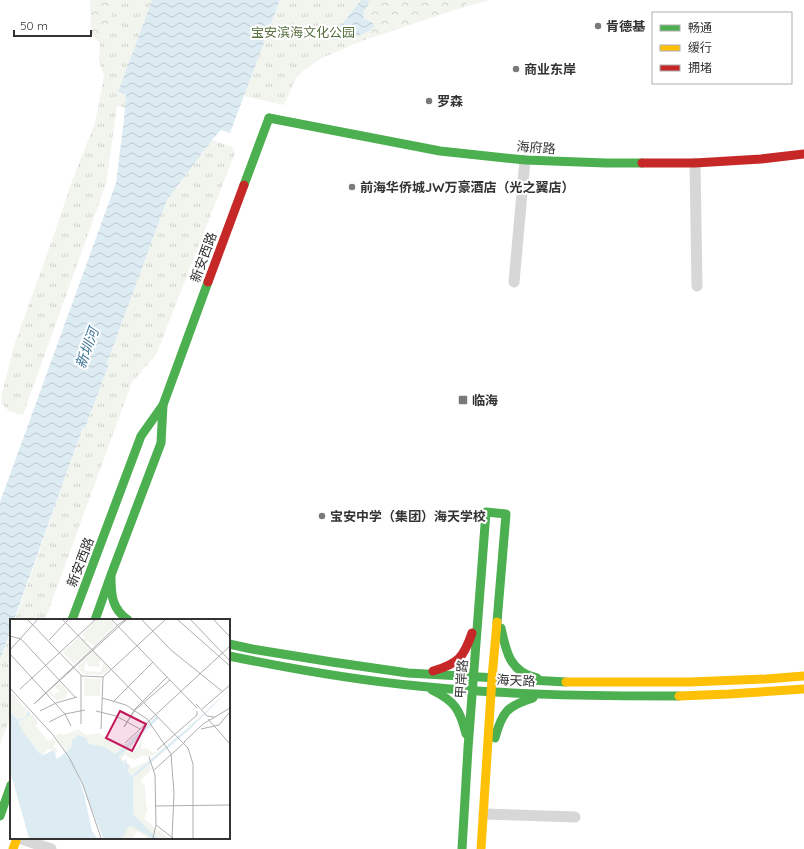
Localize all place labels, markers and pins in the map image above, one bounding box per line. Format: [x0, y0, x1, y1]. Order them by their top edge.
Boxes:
place label: 肯德基 [606, 18, 646, 34]
marker: 肯德基 [593, 21, 603, 31]
place label: 商业东岸 [524, 61, 576, 77]
marker: 商业东岸 [511, 64, 521, 74]
place label: 罗森 [437, 93, 463, 109]
marker: 罗森 [424, 96, 434, 106]
place label: 前海华侨城JW万豪酒店（光之翼店） [360, 179, 574, 195]
marker: 前海华侨城JW万豪酒店（光之翼店） [347, 182, 357, 192]
place label: 临海 [472, 392, 498, 408]
marker: 临海 [457, 394, 469, 406]
place label: 宝安中学（集团）海天学校 [330, 508, 486, 524]
marker: 宝安中学（集团）海天学校 [317, 511, 327, 521]

